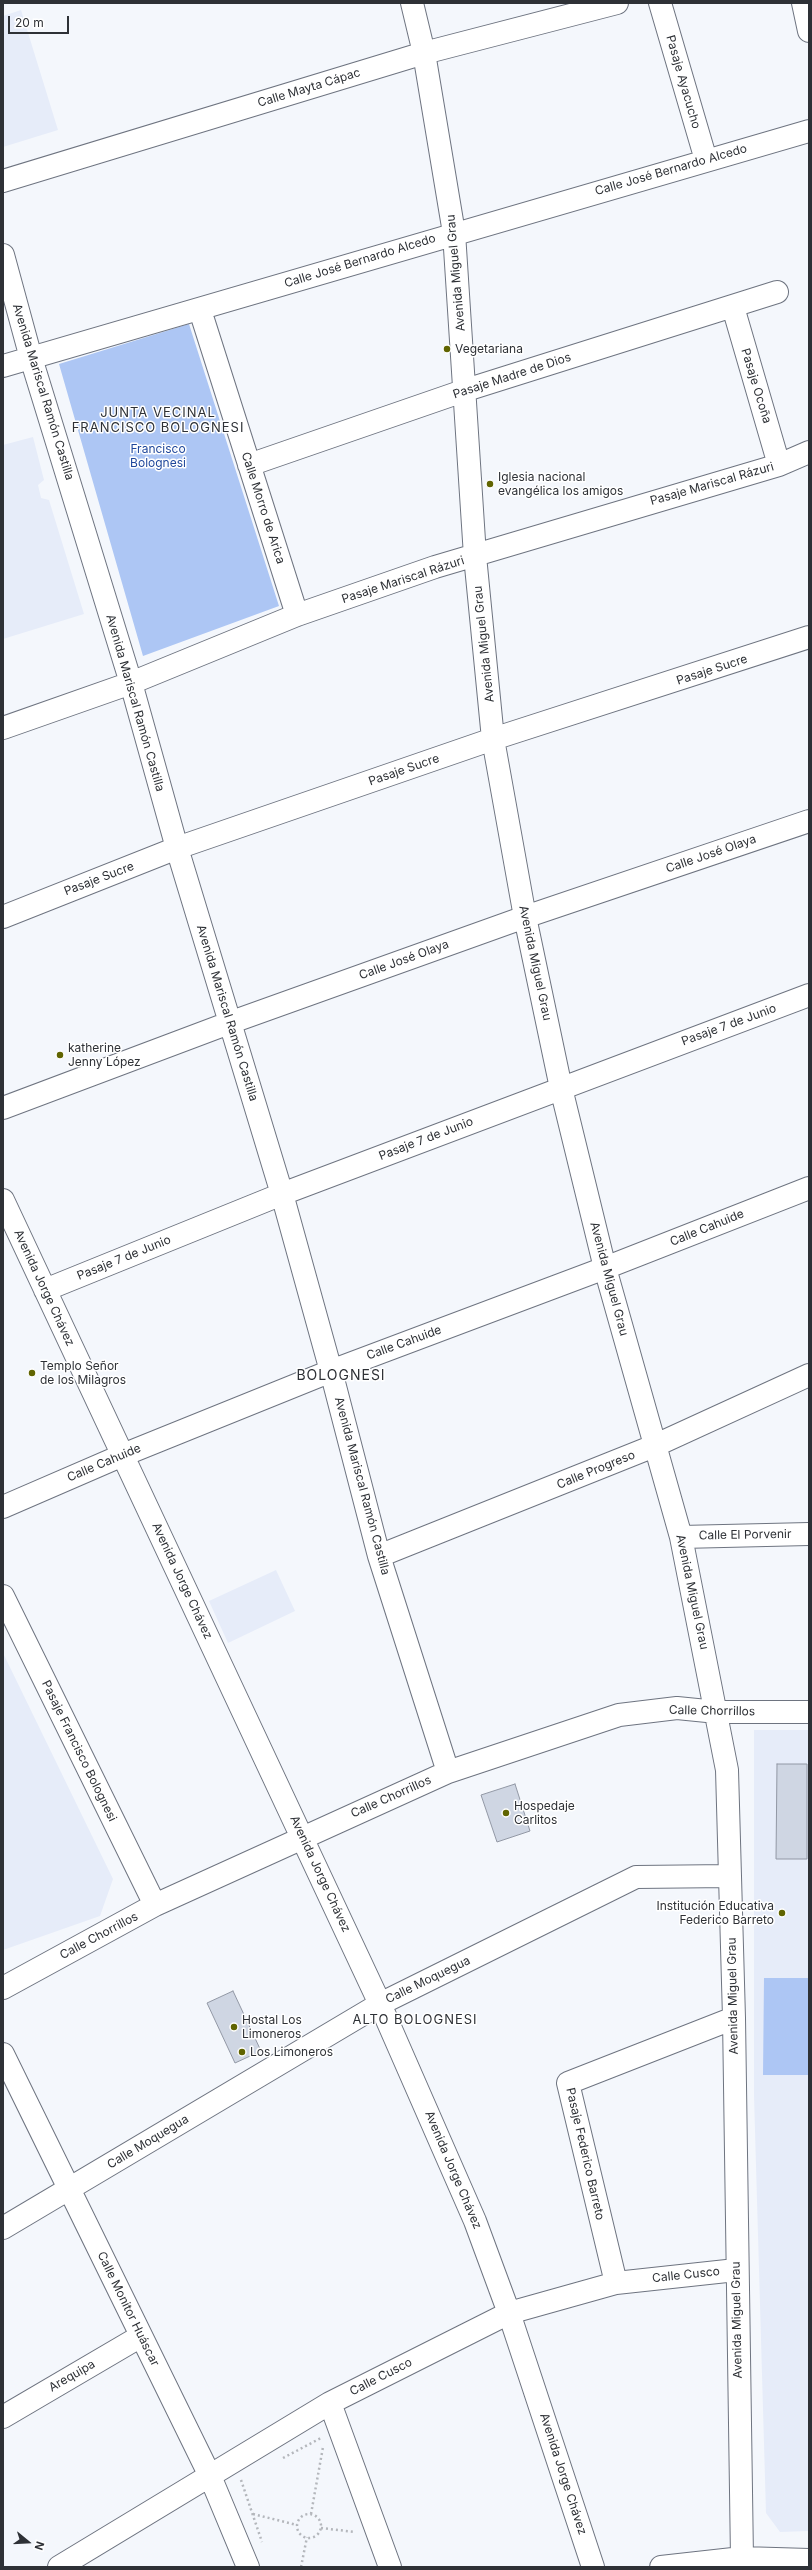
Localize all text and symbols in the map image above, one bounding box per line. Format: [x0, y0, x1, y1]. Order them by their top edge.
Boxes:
scale bar [10, 8, 71, 34]
text: 20 m [15, 15, 44, 30]
street label: Pasaje Ayacucho [663, 34, 703, 130]
street label: Calle Mayta Cápac [256, 66, 362, 110]
street label: Calle José Bernardo Alcedo [593, 141, 749, 199]
street label: Avenida Miguel Grau [444, 214, 468, 332]
street label: Calle José Bernardo Alcedo [283, 231, 437, 291]
street label: Avenida Mariscal Ramón Castilla [9, 302, 77, 482]
place label: Vegetariana [455, 342, 523, 356]
marker: Vegetariana [442, 344, 452, 354]
street label: Pasaje Ocoña [738, 347, 774, 425]
street label: Pasaje Madre de Dios [451, 350, 573, 402]
district label: JUNTA VECINAL FRANCISCO BOLOGNESI [72, 405, 244, 436]
park label: Francisco Bolognesi [130, 442, 186, 470]
street label: Calle Morro de Arica [238, 450, 288, 566]
street label: Pasaje Mariscal Rázuri [648, 459, 776, 509]
place label: Iglesia nacional evangélica los amigos [498, 470, 623, 498]
marker: Iglesia nacional evangélica los amigos [485, 479, 495, 489]
street label: Pasaje Mariscal Rázuri [340, 553, 466, 607]
street label: Avenida Miguel Grau [471, 585, 497, 703]
street label: Avenida Mariscal Ramón Castilla [103, 613, 167, 793]
street label: Pasaje Sucre [675, 652, 749, 688]
street label: Pasaje Sucre [367, 751, 441, 789]
street label: Calle José Olaya [664, 832, 758, 876]
street label: Pasaje Sucre [62, 859, 136, 899]
street label: Avenida Miguel Grau [516, 904, 554, 1022]
street label: Avenida Mariscal Ramón Castilla [193, 923, 261, 1103]
street label: Calle José Olaya [357, 937, 451, 983]
street label: Pasaje 7 de Junio [680, 1001, 778, 1049]
place label: katherine Jenny López [68, 1041, 141, 1069]
marker: katherine Jenny López [55, 1050, 65, 1060]
street label: Pasaje 7 de Junio [377, 1114, 475, 1164]
street label: Calle Cahuide [668, 1207, 746, 1249]
street label: Avenida Miguel Grau [587, 1221, 631, 1337]
street label: Avenida Jorge Chávez [11, 1227, 77, 1349]
street label: Pasaje 7 de Junio [75, 1233, 173, 1283]
street label: Calle Cahuide [365, 1323, 443, 1363]
place label: Templo Señor de los Milagros [40, 1359, 126, 1387]
marker: Templo Señor de los Milagros [27, 1368, 37, 1378]
district label: BOLOGNESI [296, 1368, 386, 1384]
street label: Avenida Mariscal Ramón Castilla [331, 1395, 393, 1577]
street label: Calle Cahuide [65, 1441, 143, 1485]
street label: Calle Progreso [555, 1448, 637, 1492]
street label: Avenida Jorge Chávez [149, 1520, 215, 1642]
street label: Calle El Porvenir [699, 1527, 791, 1543]
street label: Avenida Miguel Grau [673, 1533, 711, 1651]
street label: Pasaje Francisco Bolognesi [39, 1678, 119, 1824]
street label: Calle Chorrillos [669, 1703, 755, 1719]
street label: Calle Chorrillos [349, 1773, 433, 1821]
place label: Hospedaje Carlitos [514, 1799, 575, 1827]
marker: Hospedaje Carlitos [501, 1808, 511, 1818]
street label: Avenida Jorge Chávez [287, 1813, 353, 1935]
place label: Institución Educativa Federico Barreto [656, 1899, 774, 1927]
marker: Institución Educativa Federico Barreto [777, 1908, 787, 1918]
street label: Calle Chorrillos [57, 1909, 141, 1963]
street label: Avenida Miguel Grau [725, 1937, 741, 2055]
street label: Calle Moquegua [383, 1953, 473, 2007]
district label: ALTO BOLOGNESI [352, 2012, 478, 2028]
place label: Hostal Los Limoneros [242, 2013, 302, 2041]
marker: Hostal Los Limoneros [229, 2022, 239, 2032]
place label: Los Limoneros [250, 2045, 333, 2059]
marker: Los Limoneros [237, 2047, 247, 2057]
street label: Pasaje Federico Barreto [563, 2086, 607, 2222]
street label: Avenida Jorge Chávez [422, 2109, 484, 2231]
street label: Calle Moquegua [105, 2112, 191, 2172]
street label: Calle Monitor Huáscar [94, 2249, 162, 2369]
street label: Avenida Miguel Grau [729, 2261, 745, 2379]
street label: Calle Cusco [651, 2264, 721, 2286]
street label: Calle Cusco [347, 2355, 415, 2399]
street label: Arequipa [46, 2357, 98, 2395]
street label: Avenida Jorge Chávez [537, 2411, 589, 2537]
north arrow [8, 2522, 48, 2562]
text: N [31, 2540, 47, 2552]

